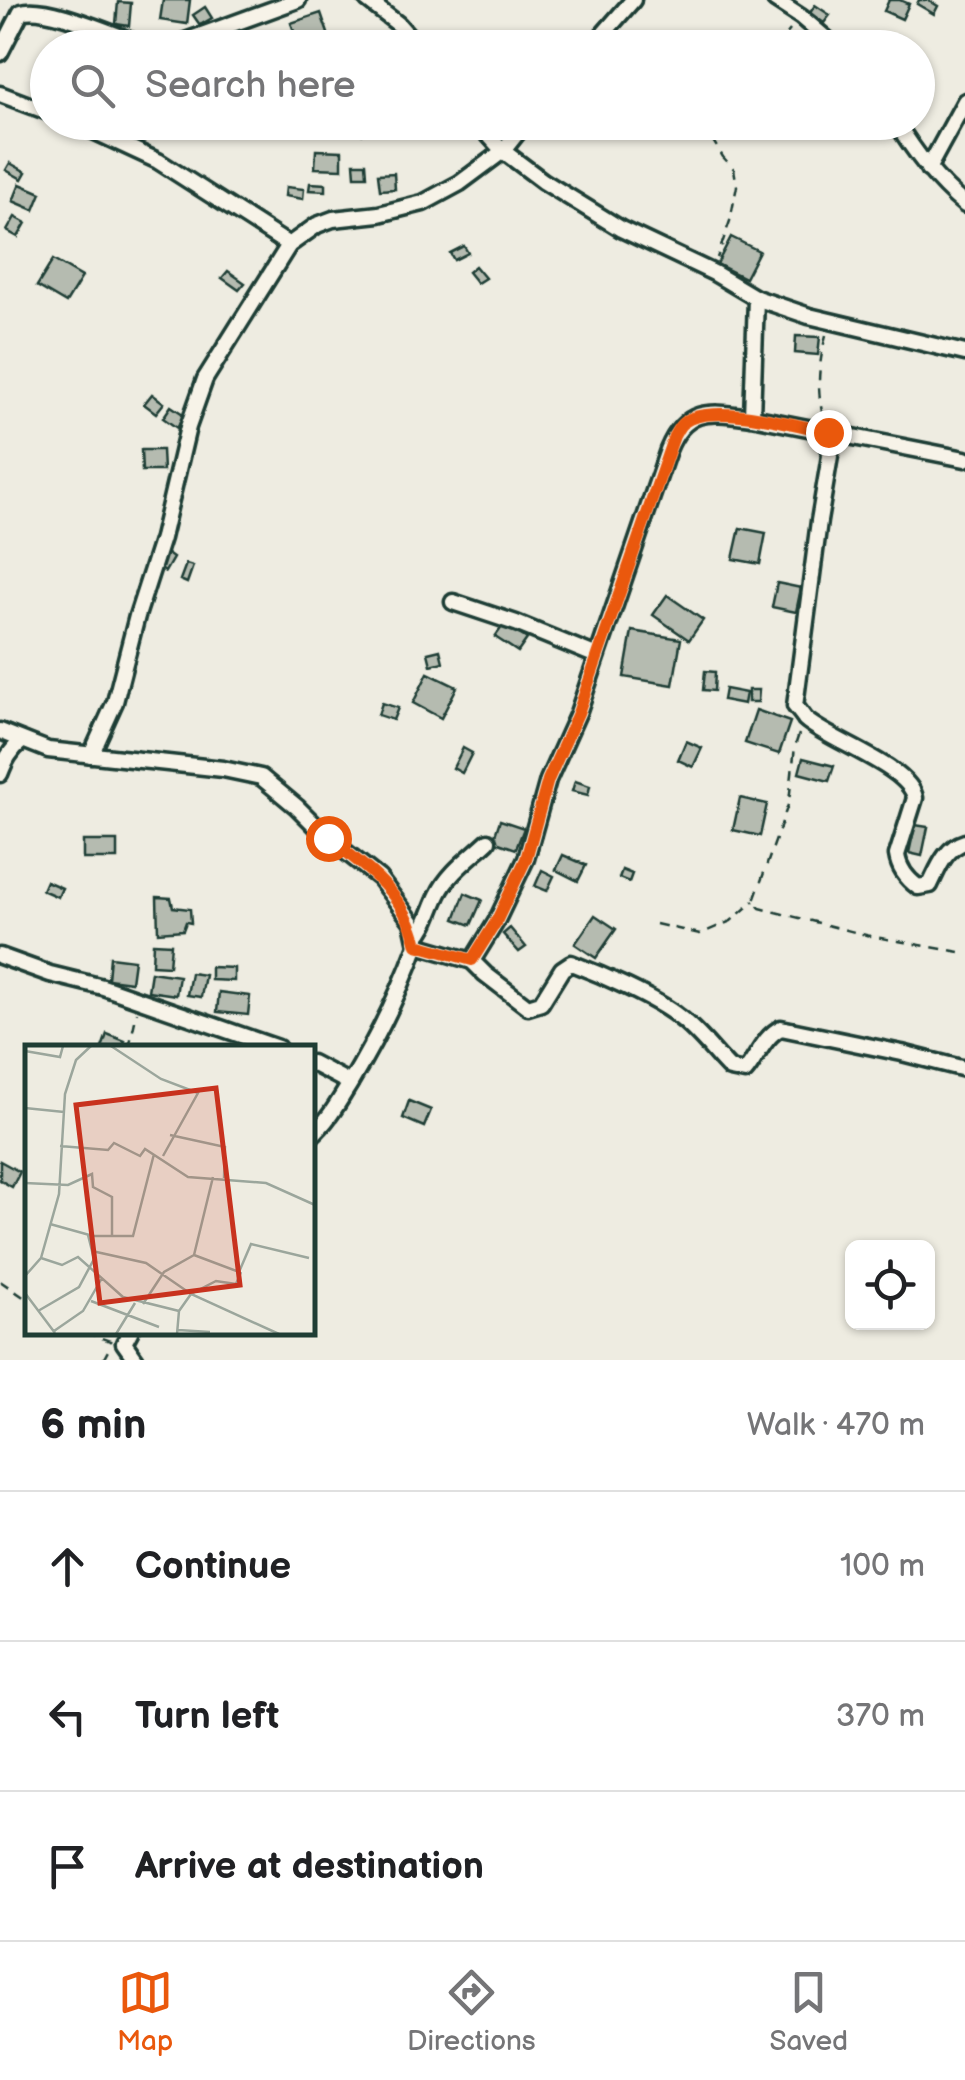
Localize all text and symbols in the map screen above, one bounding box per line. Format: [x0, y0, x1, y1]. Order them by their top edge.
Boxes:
search box [30, 30, 935, 140]
icon: search [65, 58, 120, 113]
text: Search here [145, 63, 356, 108]
route end [806, 410, 852, 456]
route start [306, 816, 352, 862]
inset map [25, 1045, 315, 1335]
map controls [845, 1240, 935, 1330]
button: locate [845, 1240, 935, 1330]
text: 6 min [40, 1400, 146, 1451]
text: Walk · 470 m [747, 1406, 925, 1445]
icon: ahead [40, 1539, 95, 1594]
text: Continue [135, 1544, 291, 1589]
text: 100 m [840, 1547, 925, 1586]
icon: left [40, 1689, 95, 1744]
text: Turn left [135, 1694, 279, 1739]
text: 370 m [836, 1697, 925, 1736]
icon: arrive [40, 1839, 95, 1894]
text: Arrive at destination [135, 1844, 484, 1889]
tab: Map [117, 1965, 173, 2058]
tab: Directions [407, 1965, 536, 2058]
tab: Saved [770, 1965, 848, 2058]

